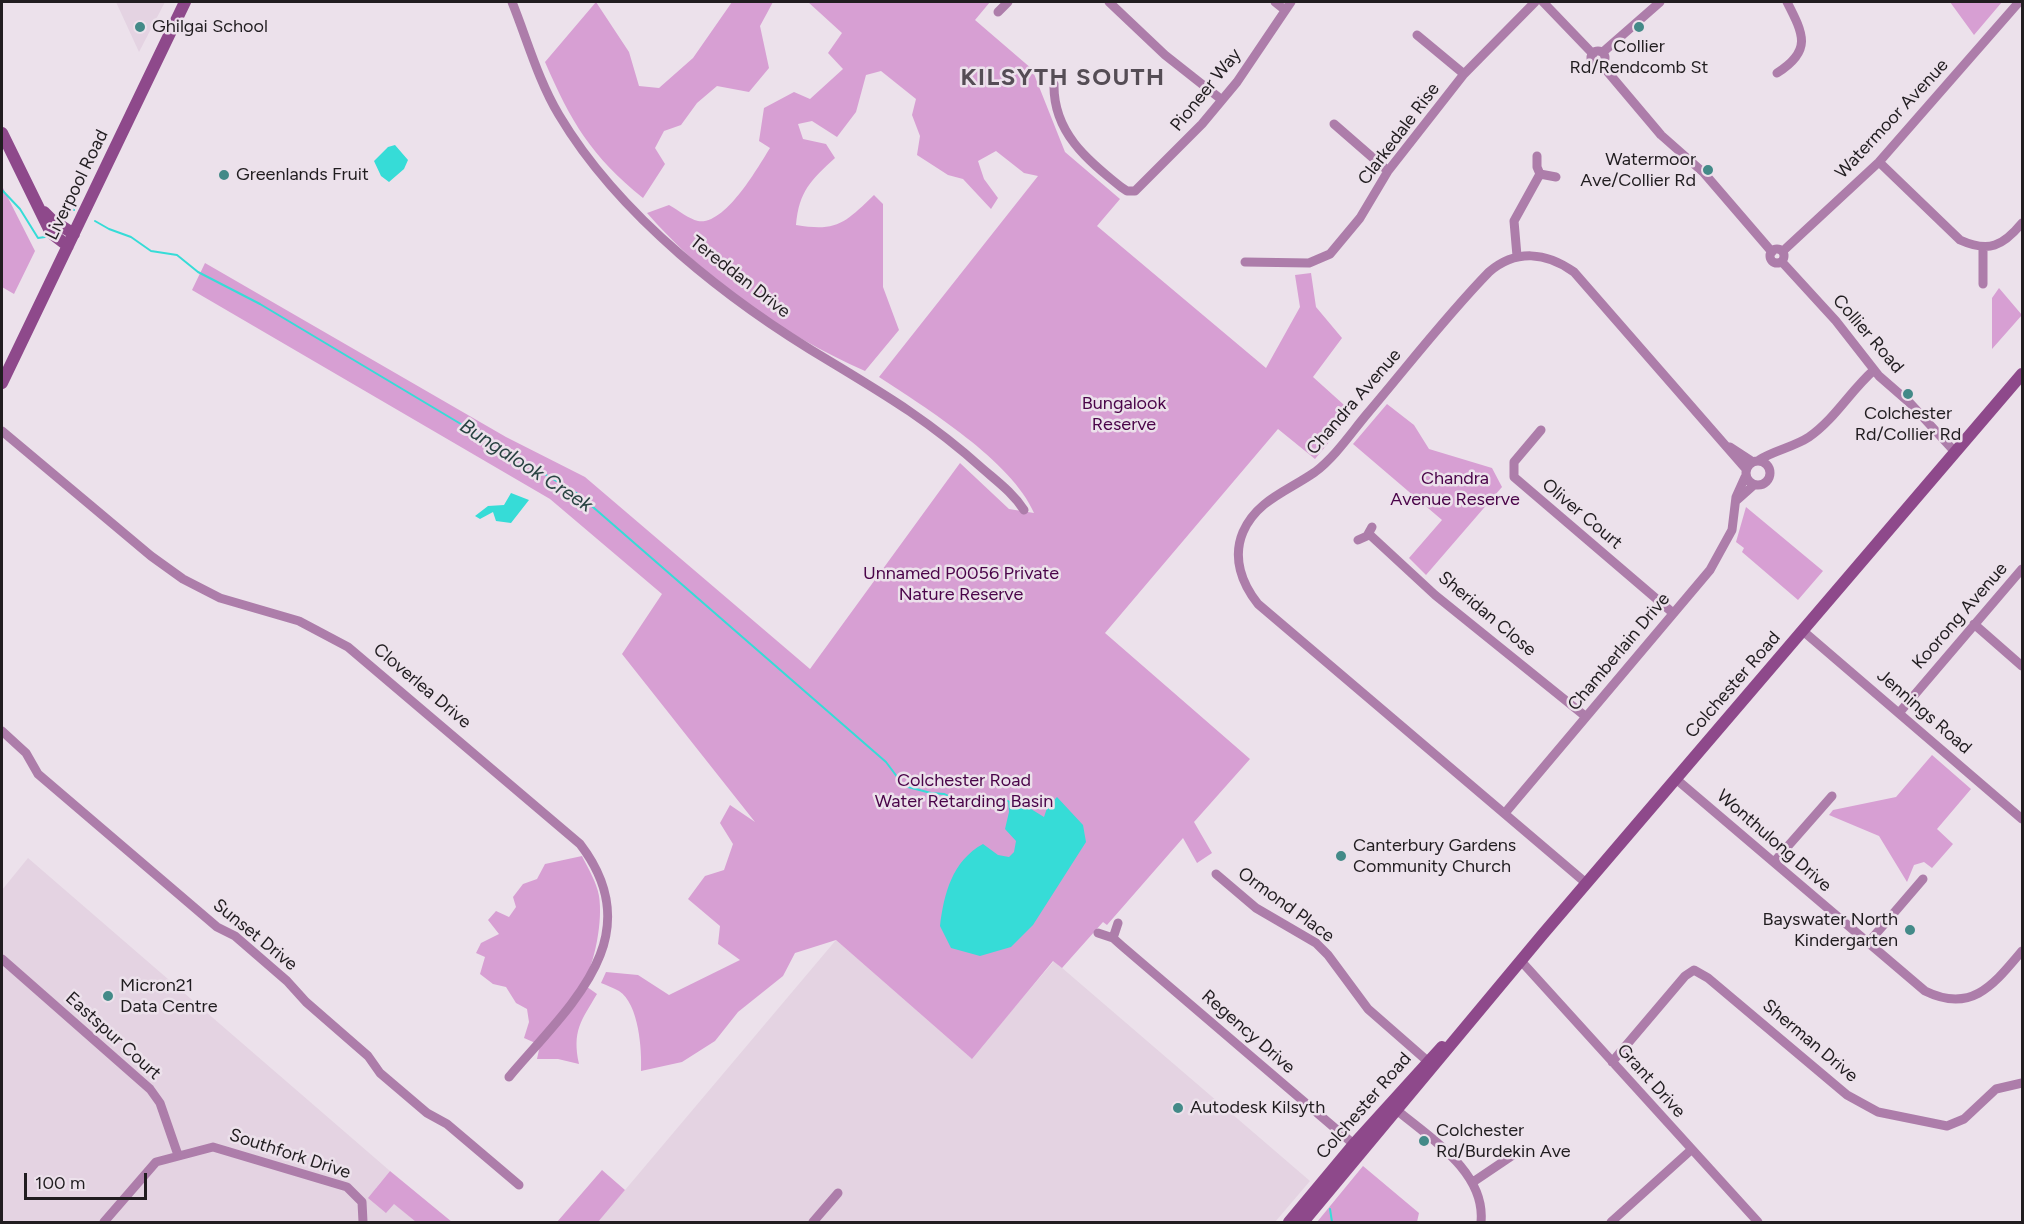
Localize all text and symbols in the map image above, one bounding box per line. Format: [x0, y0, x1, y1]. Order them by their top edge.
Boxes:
place label: Ghilgai School [152, 16, 268, 38]
marker: Ghilgai School [133, 20, 147, 34]
marker: Collier Rd/Rendcomb St [1632, 20, 1646, 34]
place label: Collier Rd/Rendcomb St [1570, 36, 1708, 78]
street label: Pioneer Way [1166, 44, 1246, 136]
street label: Watermoor Avenue [1831, 55, 1953, 183]
district label: KILSYTH SOUTH [960, 64, 1166, 92]
street label: Clarkedale Rise [1354, 79, 1444, 189]
street label: Liverpool Road [41, 126, 113, 244]
place label: Watermoor Ave/Collier Rd [1580, 149, 1696, 192]
marker: Watermoor Ave/Collier Rd [1701, 163, 1715, 177]
place label: Greenlands Fruit [236, 164, 369, 186]
marker: Greenlands Fruit [217, 168, 231, 182]
street label: Tereddan Drive [686, 231, 794, 323]
street label: Collier Road [1828, 290, 1908, 378]
street label: Chandra Avenue [1302, 345, 1406, 459]
marker: Colchester Rd/Collier Rd [1901, 387, 1915, 401]
park label: Bungalook Reserve [1082, 393, 1166, 436]
place label: Colchester Rd/Collier Rd [1855, 403, 1961, 446]
water label: Bungalook Creek [455, 414, 597, 518]
park label: Chandra Avenue Reserve [1390, 468, 1520, 510]
street label: Oliver Court [1538, 474, 1626, 554]
street label: Koorong Avenue [1908, 558, 2012, 674]
park label: Unnamed P0056 Private Nature Reserve [863, 563, 1059, 606]
street label: Sheridan Close [1434, 567, 1540, 661]
street label: Chamberlain Drive [1563, 589, 1675, 715]
street label: Colchester Road [1681, 627, 1785, 743]
street label: Cloverlea Drive [369, 639, 475, 733]
street label: Jennings Road [1872, 665, 1976, 759]
park label: Colchester Road Water Retarding Basin [875, 770, 1053, 812]
street label: Wonthulong Drive [1712, 785, 1836, 897]
place label: Canterbury Gardens Community Church [1353, 835, 1516, 878]
marker: Canterbury Gardens Community Church [1334, 849, 1348, 863]
street label: Ormond Place [1234, 863, 1338, 947]
street label: Sunset Drive [208, 894, 302, 976]
place label: Bayswater North Kindergarten [1763, 909, 1898, 952]
marker: Bayswater North Kindergarten [1903, 923, 1917, 937]
place label: Micron21 Data Centre [120, 975, 218, 1018]
street label: Regency Drive [1197, 986, 1299, 1078]
street label: Eastspur Court [61, 987, 165, 1085]
marker: Micron21 Data Centre [101, 989, 115, 1003]
street label: Sherman Drive [1758, 995, 1862, 1087]
street label: Grant Drive [1612, 1040, 1690, 1122]
street label: Colchester Road [1312, 1048, 1416, 1164]
place label: Autodesk Kilsyth [1190, 1097, 1325, 1119]
marker: Autodesk Kilsyth [1171, 1101, 1185, 1115]
place label: Colchester Rd/Burdekin Ave [1436, 1120, 1571, 1162]
street label: Southfork Drive [227, 1124, 353, 1184]
marker: Colchester Rd/Burdekin Ave [1417, 1134, 1431, 1148]
scale bar [27, 1161, 150, 1199]
text: 100 m [35, 1172, 85, 1194]

